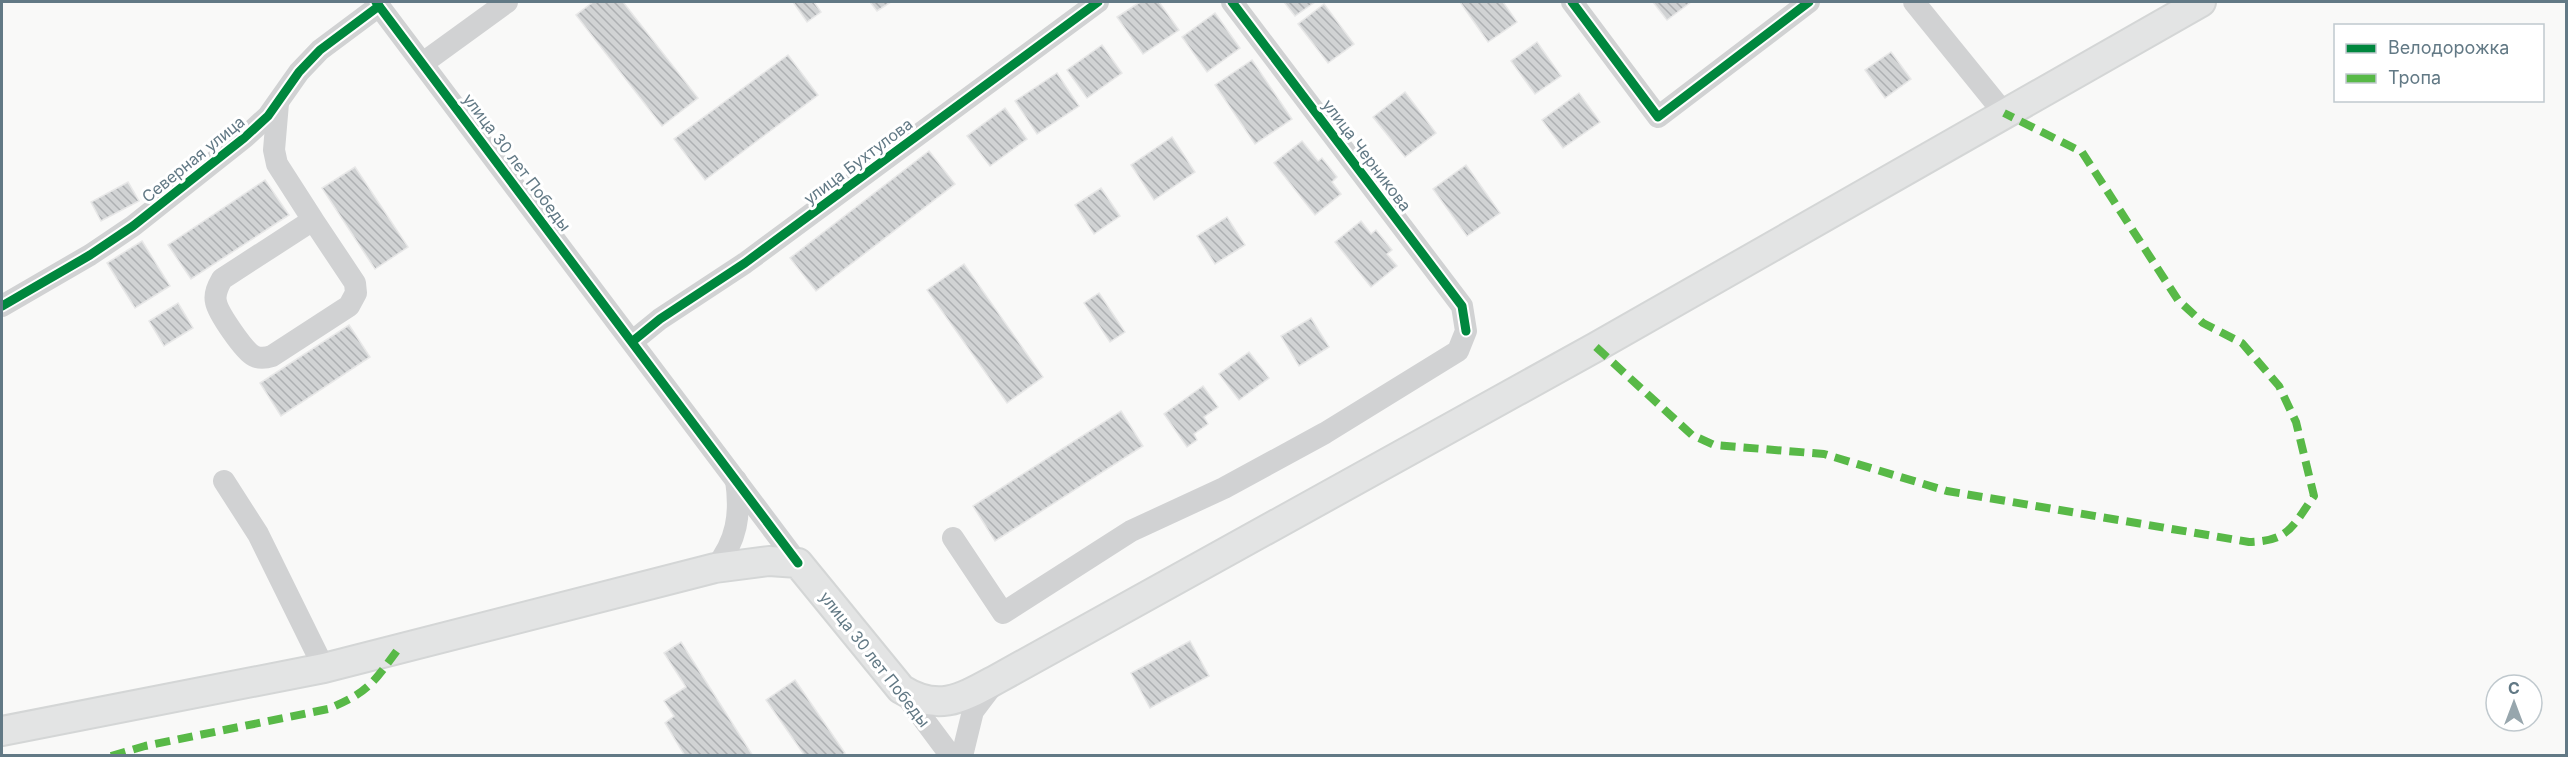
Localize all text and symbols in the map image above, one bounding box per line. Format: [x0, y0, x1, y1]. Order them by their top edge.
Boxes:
legend [2334, 24, 2544, 102]
text: Велодорожка [2388, 37, 2509, 58]
text: Тропа [2388, 67, 2441, 88]
street label: улица 30 лет Победы [459, 89, 575, 235]
street label: улица Черникова [1318, 95, 1416, 215]
street label: Северная улица [138, 111, 248, 207]
street label: улица Бухтулова [800, 114, 916, 208]
street label: улица 30 лет Победы [816, 587, 934, 731]
north arrow [2484, 673, 2544, 733]
text: С [2508, 678, 2520, 698]

